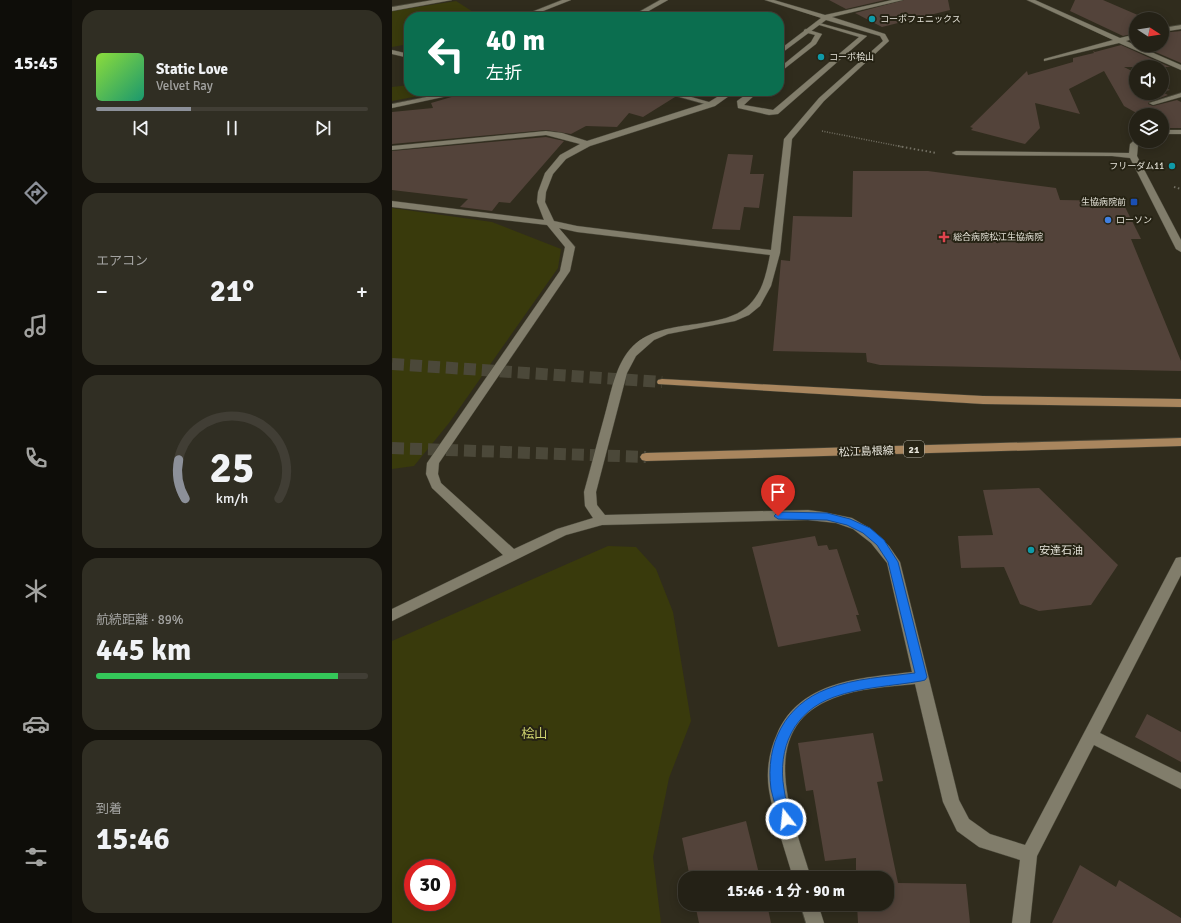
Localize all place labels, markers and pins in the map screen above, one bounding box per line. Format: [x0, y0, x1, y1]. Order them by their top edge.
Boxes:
marker: コーポフェニックス [867, 14, 877, 24]
place label: コーポフェニックス [880, 14, 961, 25]
place label: コーポ桧山 [829, 51, 874, 63]
marker: コーポ桧山 [816, 52, 826, 62]
place label: フリーダム11 [1109, 161, 1164, 172]
marker: フリーダム11 [1167, 161, 1177, 171]
place label: 生協病院前 [1081, 197, 1126, 208]
marker: 生協病院前 [1129, 197, 1139, 207]
marker: ローソン [1103, 215, 1113, 225]
place label: ローソン [1116, 215, 1152, 226]
marker: 総合病院松江生協病院 [938, 231, 950, 243]
place label: 総合病院松江生協病院 [953, 232, 1043, 243]
pin [761, 475, 795, 516]
place label: 安達石油 [1039, 544, 1083, 557]
marker: 安達石油 [1026, 545, 1036, 555]

